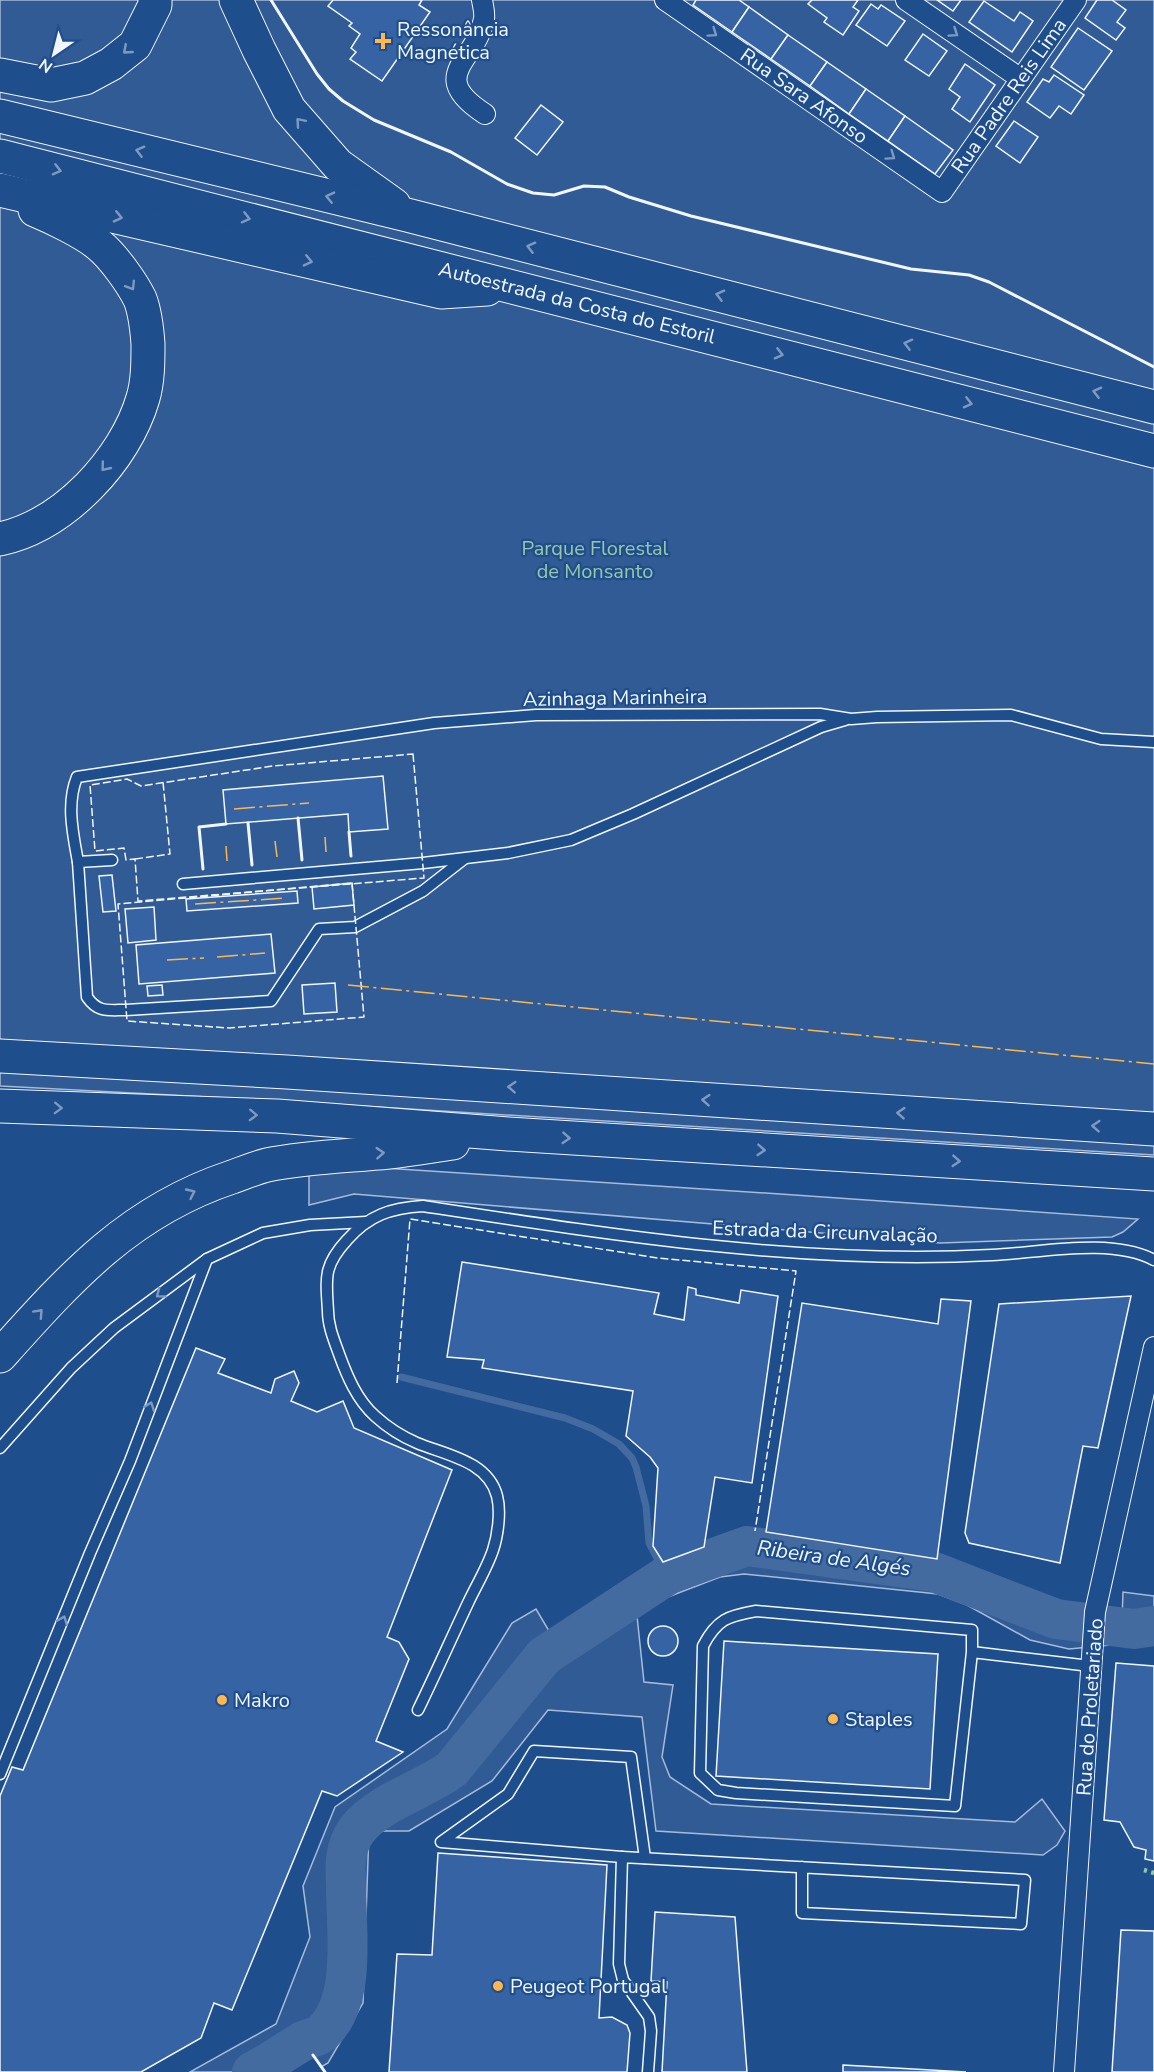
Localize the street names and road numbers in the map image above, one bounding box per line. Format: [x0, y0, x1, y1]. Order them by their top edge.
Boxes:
street label: Rua Padre Reis Lima [945, 13, 1073, 179]
street label: Rua Sara Afonso [735, 42, 873, 150]
street label: Autoestrada da Costa do Estoril [436, 256, 718, 351]
street label: Azinhaga Marinheira [523, 683, 707, 713]
street label: Estrada da Circunvalação [712, 1215, 938, 1249]
street label: Rua do Proletariado [1070, 1617, 1110, 1797]

